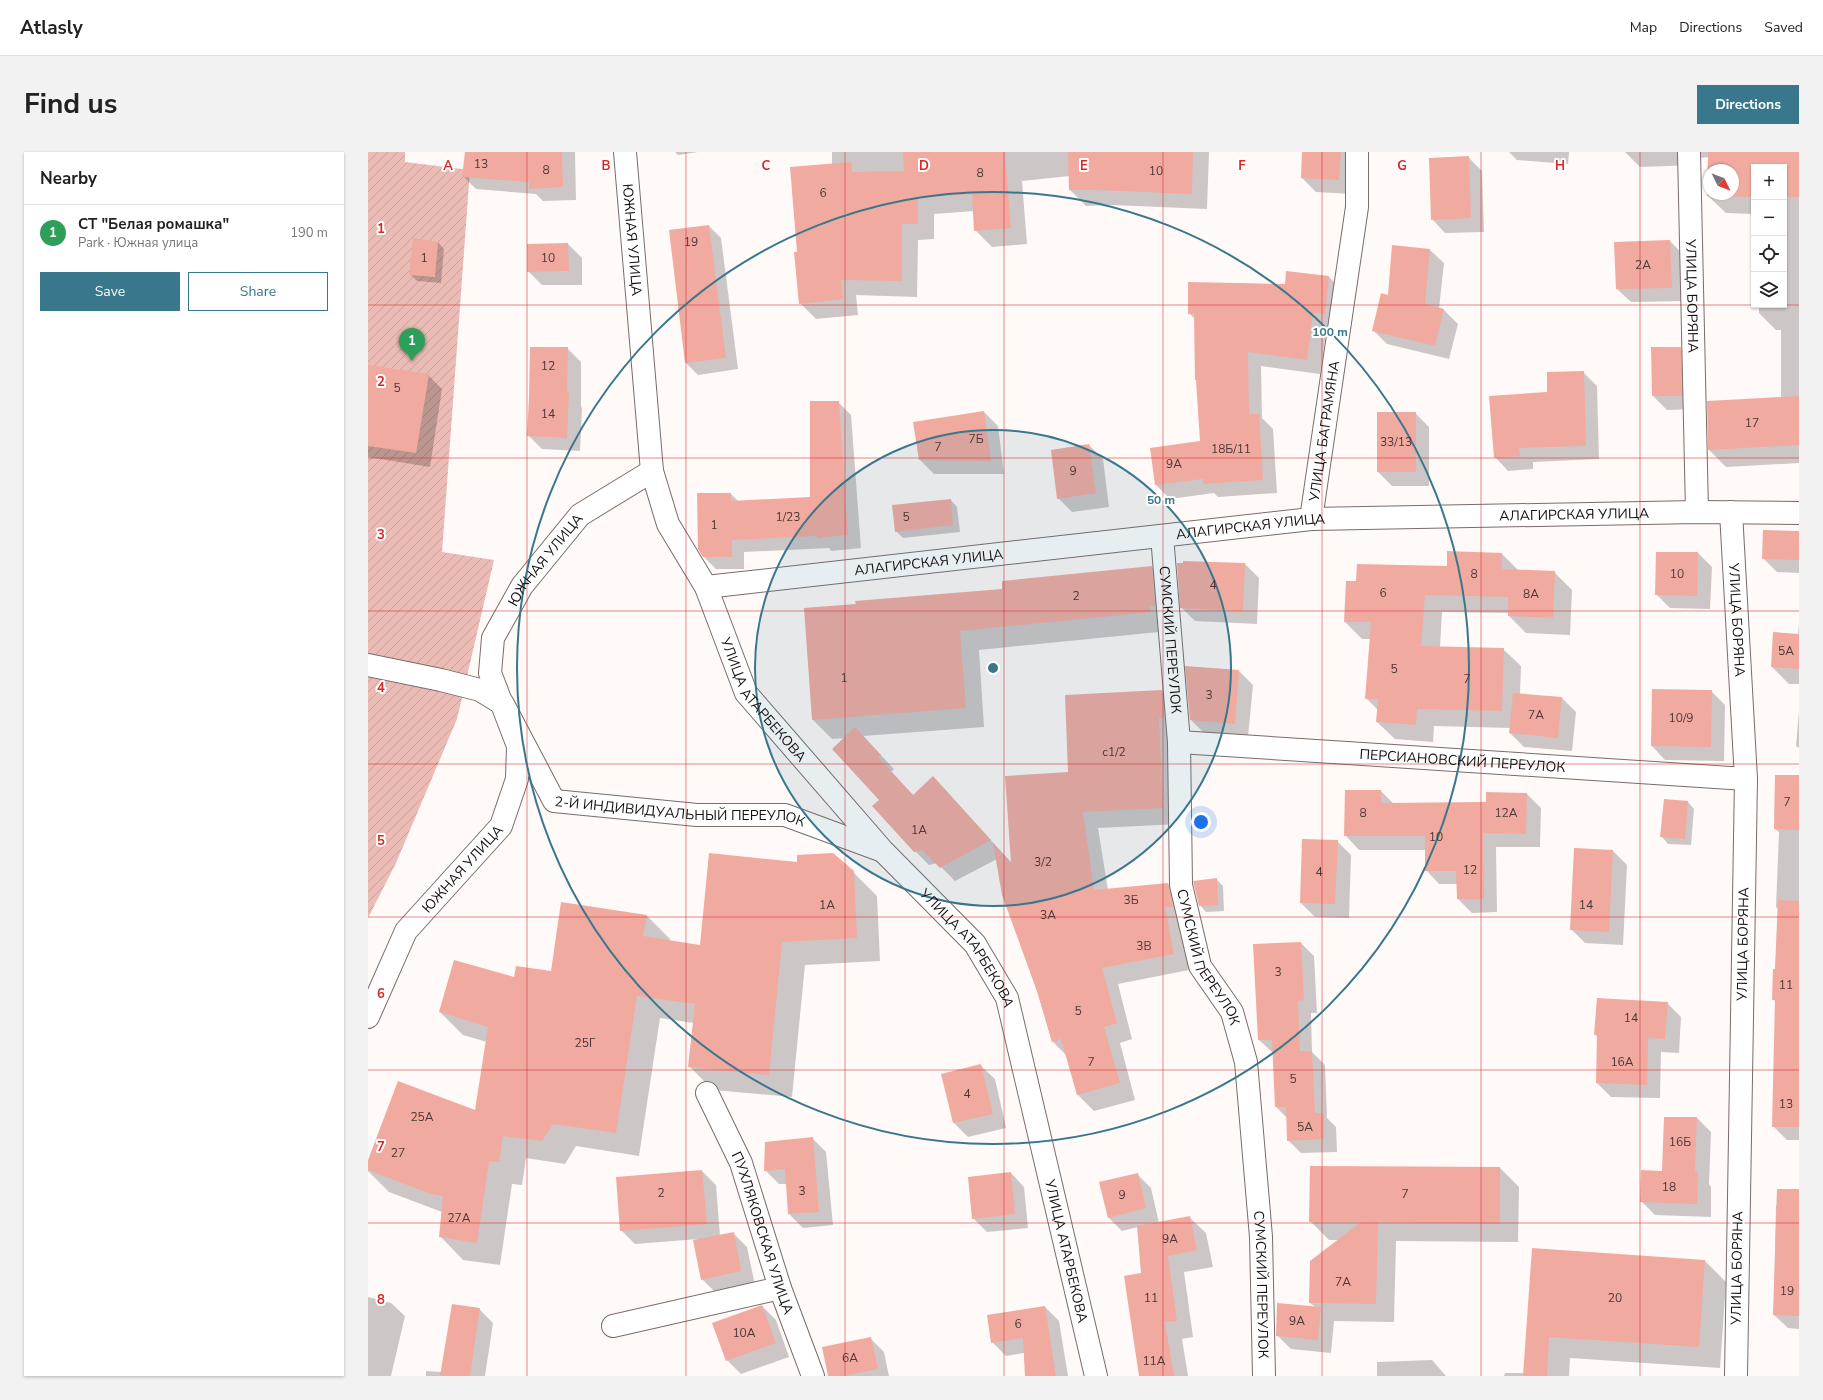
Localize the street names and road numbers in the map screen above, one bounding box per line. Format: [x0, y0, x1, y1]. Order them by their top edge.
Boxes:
street label: ЮЖНАЯ УЛИЦА [618, 183, 647, 297]
street label: УЛИЦА БОРЯНА [1681, 238, 1703, 353]
street label: УЛИЦА БАГРАМЯНА [1304, 359, 1344, 504]
street label: АЛАГИРСКАЯ УЛИЦА [1499, 503, 1649, 525]
street label: ЮЖНАЯ УЛИЦА [503, 509, 587, 609]
street label: АЛАГИРСКАЯ УЛИЦА [1175, 509, 1325, 544]
street label: АЛАГИРСКАЯ УЛИЦА [853, 544, 1004, 580]
street label: УЛИЦА БОРЯНА [1724, 561, 1750, 677]
street label: СУМСКИЙ ПЕРЕУЛОК [1155, 565, 1186, 714]
street label: УЛИЦА АТАРБЕКОВА [716, 634, 811, 766]
street label: ПЕРСИАНОВСКИЙ ПЕРЕУЛОК [1359, 744, 1566, 777]
street label: 2-Й ИНДИВИДУАЛЬНЫЙ ПЕРЕУЛОК [554, 792, 808, 831]
street label: ЮЖНАЯ УЛИЦА [417, 821, 507, 917]
street label: УЛИЦА АТАРБЕКОВА [915, 884, 1018, 1009]
street label: СУМСКИЙ ПЕРЕУЛОК [1173, 887, 1245, 1027]
street label: УЛИЦА БОРЯНА [1732, 887, 1753, 1002]
street label: ПУХЛЯКОВСКАЯ УЛИЦА [727, 1148, 798, 1317]
street label: УЛИЦА АТАРБЕКОВА [1040, 1176, 1093, 1325]
street label: СУМСКИЙ ПЕРЕУЛОК [1249, 1210, 1273, 1359]
street label: УЛИЦА БОРЯНА [1726, 1211, 1747, 1326]

